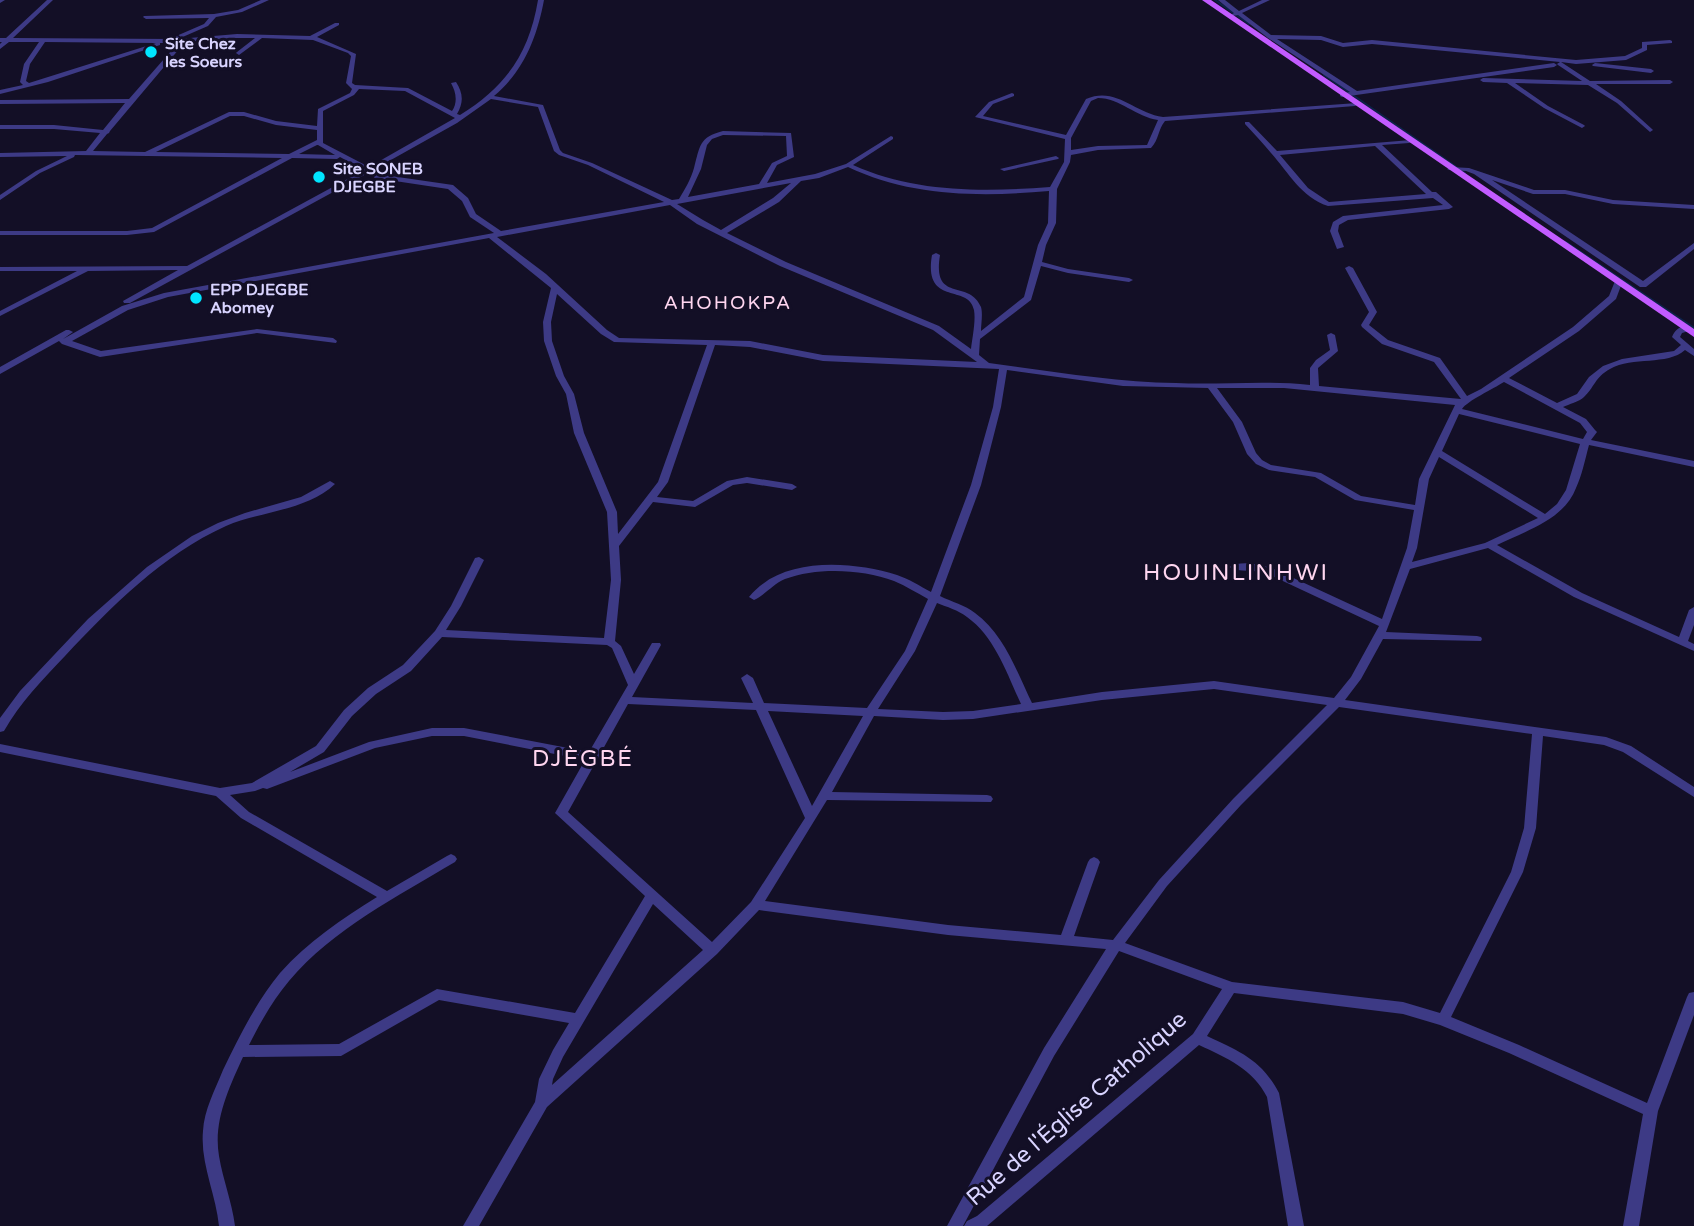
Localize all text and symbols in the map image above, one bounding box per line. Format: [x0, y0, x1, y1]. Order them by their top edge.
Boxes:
place label: Site Chez les Soeurs [165, 34, 242, 72]
marker: Site Chez les Soeurs [143, 44, 159, 60]
place label: Site SONEB DJEGBE [333, 159, 423, 197]
marker: Site SONEB DJEGBE [311, 169, 327, 185]
place label: EPP DJEGBE Abomey [210, 280, 309, 318]
marker: EPP DJEGBE Abomey [188, 290, 204, 306]
district label: AHOHOKPA [664, 292, 792, 314]
district label: HOUINLINHWI [1143, 559, 1329, 587]
district label: DJÈGBÉ [532, 745, 634, 773]
street label: Rue de l'Église Catholique [961, 1006, 1192, 1212]

